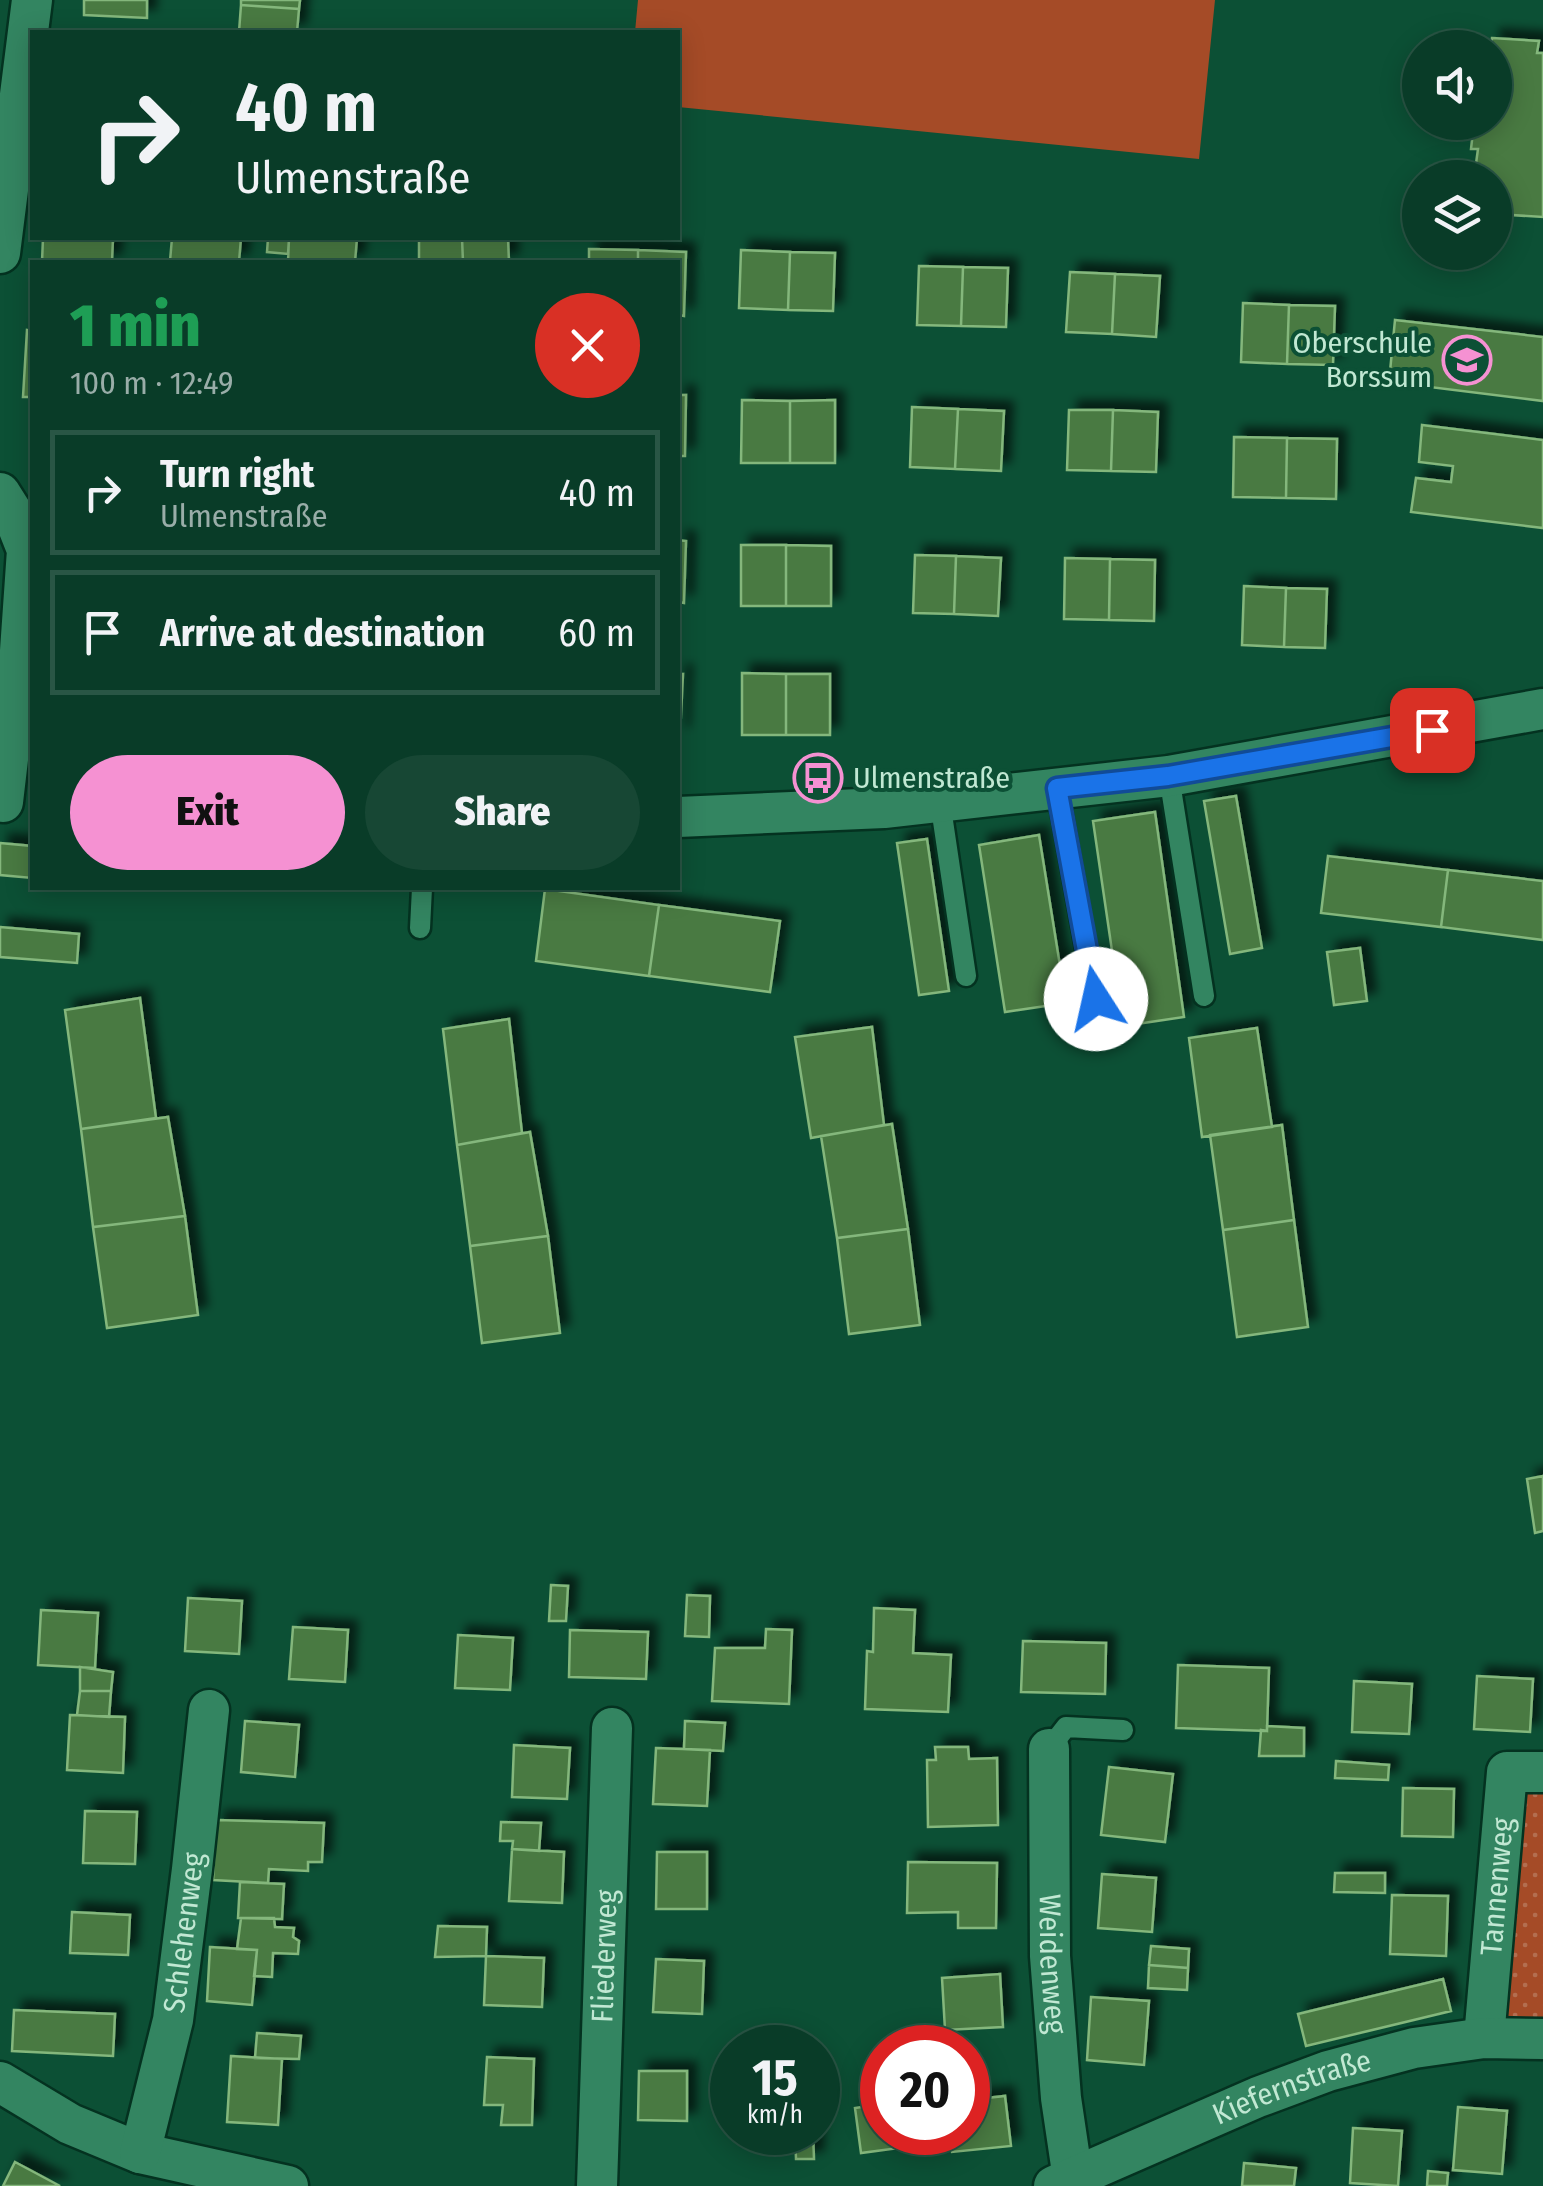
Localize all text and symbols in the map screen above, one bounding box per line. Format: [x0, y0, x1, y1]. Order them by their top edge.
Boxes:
map controls [1402, 30, 1512, 270]
button: sound [1402, 30, 1512, 140]
text: 40 m [235, 66, 377, 150]
icon: right [70, 70, 200, 200]
text: Ulmenstraße [235, 151, 471, 205]
button: layers [1402, 160, 1512, 270]
text: 1 min [70, 290, 201, 362]
button: close [535, 293, 640, 398]
place label: Oberschule Borssum [1293, 325, 1432, 395]
school or university icon: Oberschule Borssum [1441, 334, 1493, 386]
text: 100 m · 12:49 [70, 364, 233, 402]
text: Turn right [160, 451, 314, 497]
icon: right [75, 465, 130, 520]
text: 40 m [559, 470, 635, 516]
text: Ulmenstraße [160, 497, 327, 535]
icon: arrive [75, 605, 130, 660]
text: Arrive at destination [160, 610, 485, 656]
text: 60 m [558, 610, 635, 656]
pin [1390, 688, 1475, 773]
icon: arrive [1405, 703, 1460, 758]
bus stop icon: Ulmenstraße [792, 752, 844, 804]
button: Exit [70, 755, 345, 870]
button: Share [365, 755, 640, 870]
place label: Ulmenstraße [853, 760, 1010, 796]
position arrow [1044, 947, 1148, 1051]
street label: Tannenweg [1473, 1815, 1521, 1957]
street label: Schlehenweg [156, 1850, 212, 2015]
street label: Fliederweg [584, 1888, 625, 2023]
street label: Weidenweg [1032, 1894, 1074, 2036]
speed limit sign: 20 [860, 2025, 990, 2155]
street label: Kiefernstraße [1207, 2042, 1375, 2133]
text: 15 [752, 2048, 798, 2108]
text: km/h [747, 2100, 803, 2130]

